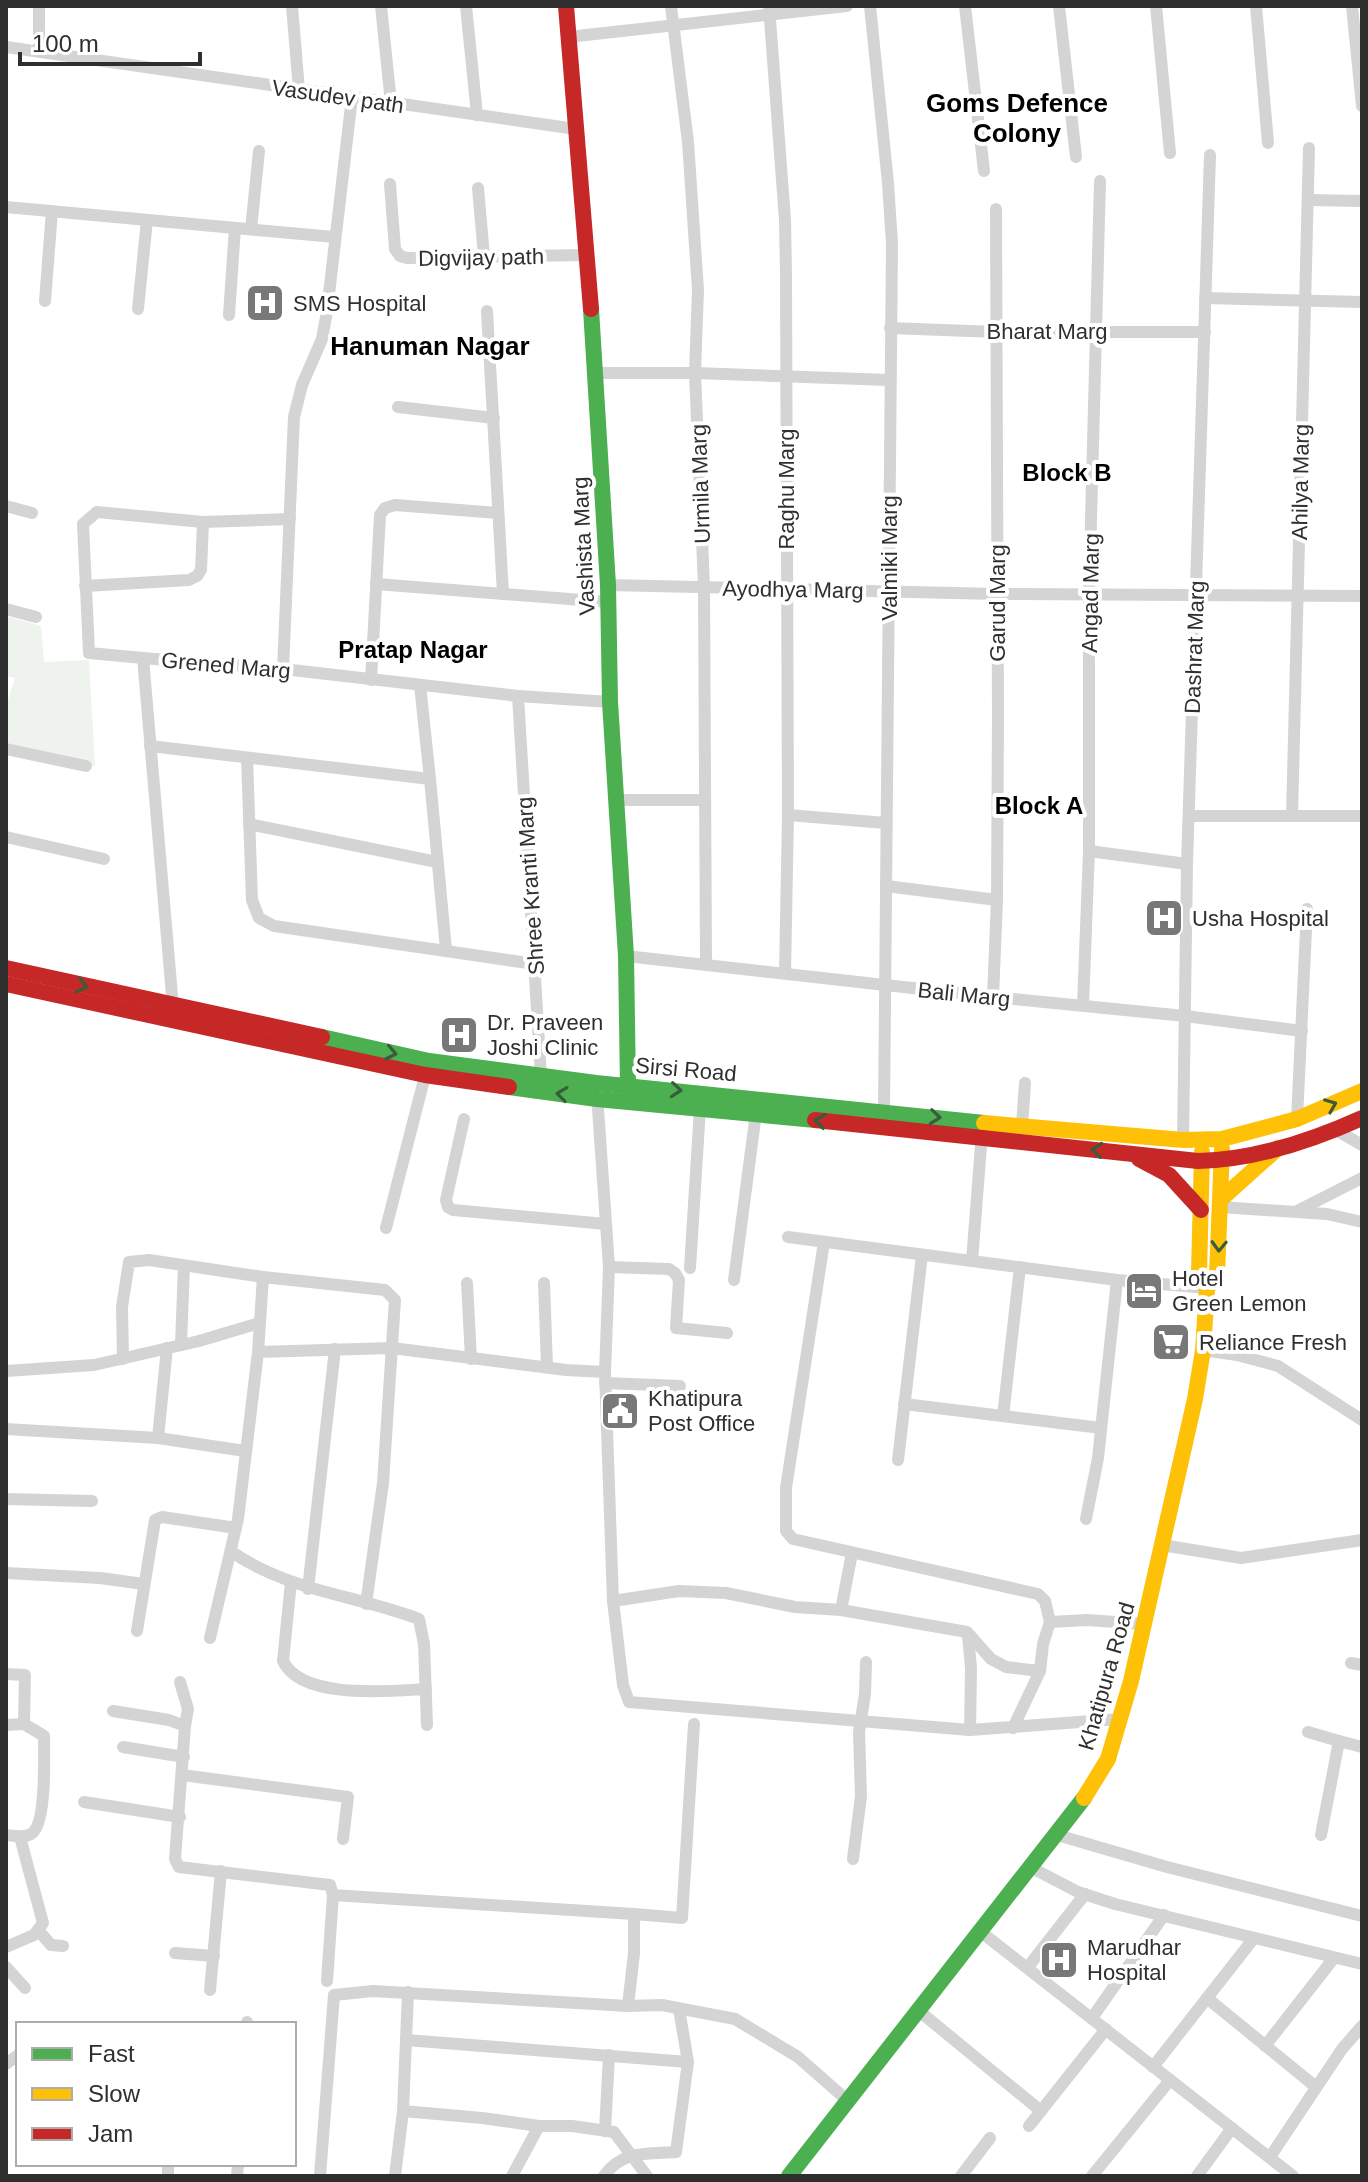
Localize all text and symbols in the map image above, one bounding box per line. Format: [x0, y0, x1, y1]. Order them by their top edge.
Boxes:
scale bar [20, 16, 200, 66]
text: 100 m [32, 30, 99, 57]
street label: Vasudev path [270, 75, 405, 118]
district label: Goms Defence Colony [926, 88, 1108, 148]
street label: Digvijay path [418, 244, 544, 271]
hospital icon: SMS Hospital [244, 282, 286, 324]
place label: SMS Hospital [293, 291, 426, 316]
street label: Bharat Marg [986, 319, 1108, 344]
district label: Hanuman Nagar [330, 331, 530, 361]
street label: Urmila Marg [686, 424, 715, 544]
street label: Ahilya Marg [1287, 424, 1314, 540]
street label: Raghu Marg [774, 428, 799, 550]
district label: Block B [1022, 459, 1112, 486]
street label: Vashista Marg [567, 476, 600, 616]
street label: Valmiki Marg [877, 495, 902, 621]
street label: Angad Marg [1077, 533, 1104, 653]
street label: Garud Marg [985, 544, 1010, 662]
street label: Ayodhya Marg [722, 576, 864, 603]
street label: Dashrat Marg [1180, 580, 1209, 714]
district label: Pratap Nagar [338, 636, 488, 663]
street label: Grened Marg [160, 647, 292, 684]
district label: Block A [995, 792, 1083, 819]
street label: Shree Kranti Marg [512, 796, 549, 976]
hospital icon: Usha Hospital [1143, 897, 1185, 939]
place label: Usha Hospital [1192, 906, 1329, 931]
one-way arrow [75, 977, 88, 994]
street label: Bali Marg [916, 977, 1011, 1012]
place label: Dr. Praveen Joshi Clinic [487, 1010, 603, 1060]
hospital icon: Dr. Praveen Joshi Clinic [438, 1014, 480, 1056]
one-way arrow [384, 1044, 397, 1061]
street label: Sirsi Road [634, 1053, 738, 1086]
one-way arrow [670, 1082, 683, 1099]
one-way arrow [555, 1086, 569, 1103]
one-way arrow [1323, 1099, 1337, 1115]
one-way arrow [929, 1109, 942, 1126]
one-way arrow [813, 1112, 826, 1129]
one-way arrow [1090, 1142, 1103, 1159]
one-way arrow [1210, 1240, 1227, 1253]
place label: Hotel Green Lemon [1172, 1266, 1307, 1316]
hotel icon: Hotel Green Lemon [1123, 1270, 1165, 1312]
supermarket icon: Reliance Fresh [1150, 1321, 1192, 1363]
place label: Reliance Fresh [1199, 1330, 1347, 1355]
place label: Khatipura Post Office [648, 1386, 755, 1436]
public building icon: Khatipura Post Office [599, 1390, 641, 1432]
street label: Khatipura Road [1073, 1599, 1140, 1753]
place label: Marudhar Hospital [1087, 1935, 1181, 1985]
hospital icon: Marudhar Hospital [1038, 1939, 1080, 1981]
legend [16, 2022, 296, 2166]
text: Fast [88, 2040, 135, 2067]
text: Slow [88, 2080, 141, 2107]
text: Jam [88, 2120, 133, 2147]

